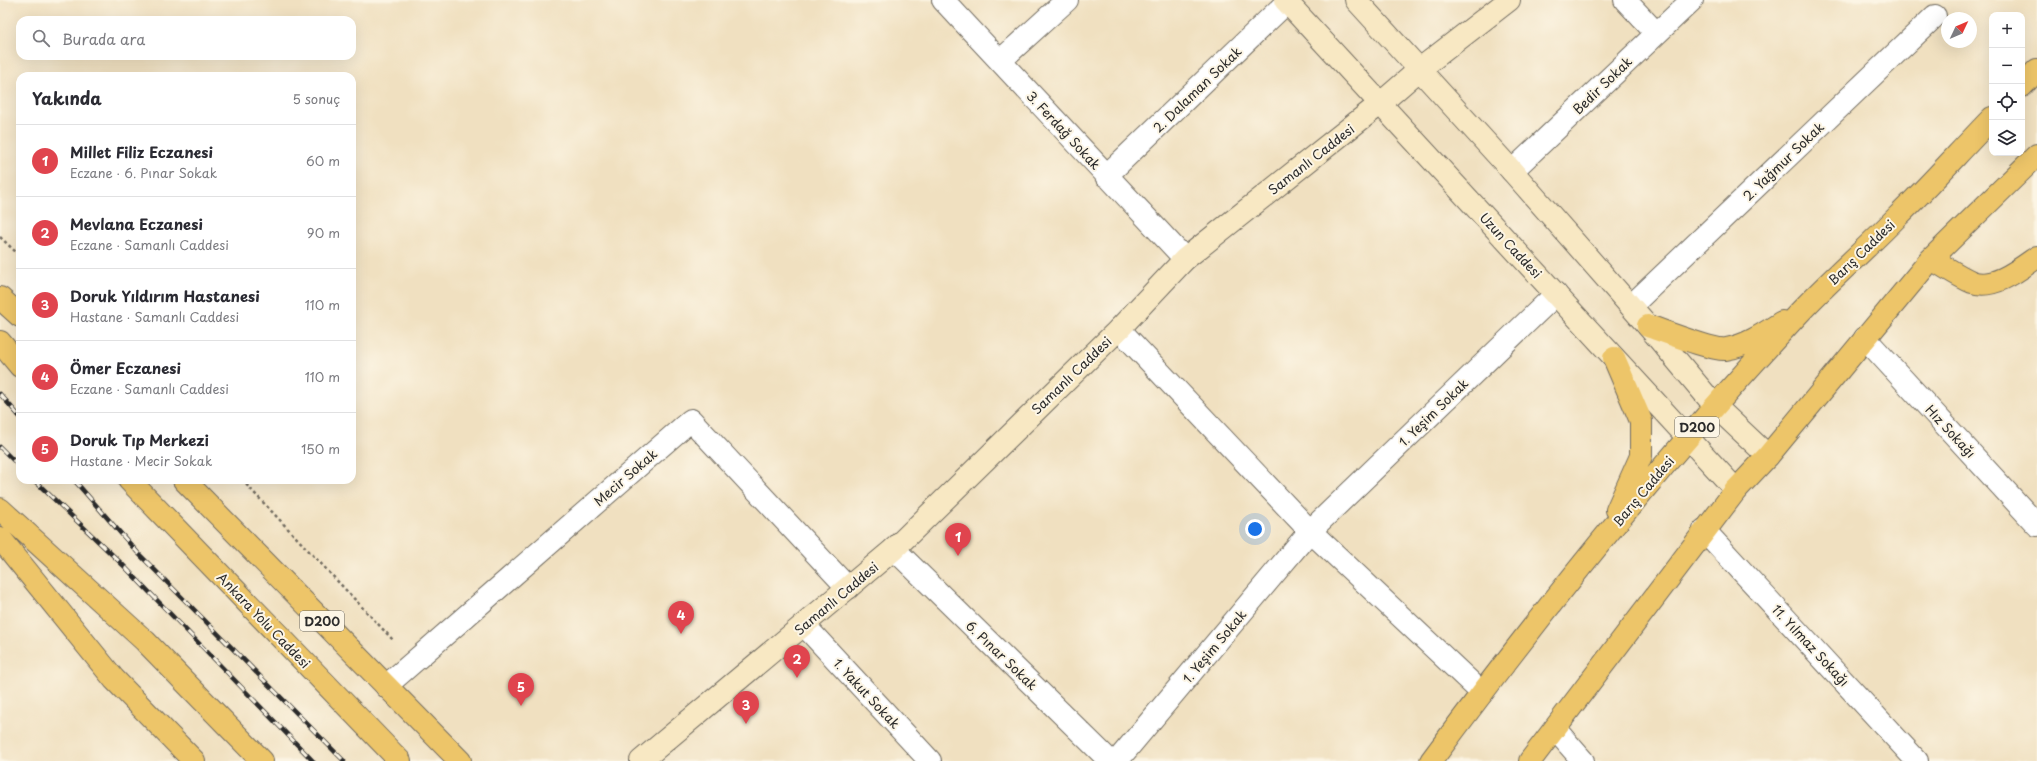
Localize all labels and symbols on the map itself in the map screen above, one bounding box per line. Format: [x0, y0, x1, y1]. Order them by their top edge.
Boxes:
north arrow [1941, 12, 1977, 48]
street label: 2. Dalaman Sokak [1149, 41, 1246, 136]
street label: Bedir Sokak [1568, 51, 1636, 118]
street label: 3. Ferdağ Sokak [1023, 87, 1106, 174]
street label: 2. Yağmur Sokak [1738, 117, 1828, 205]
street label: Samanlı Caddesi [1264, 119, 1358, 199]
street label: Uzun Caddesi [1476, 208, 1547, 282]
street label: Barış Caddesi [1823, 215, 1899, 289]
street label: Samanlı Caddesi [1027, 332, 1115, 418]
street label: 1. Yeşim Sokak [1394, 373, 1473, 450]
street label: Hız Sokağı [1921, 400, 1981, 462]
road number: D200 [1675, 417, 1719, 437]
street label: Mecir Sokak [589, 444, 661, 510]
street label: Barış Caddesi [1608, 452, 1678, 530]
your location [1245, 519, 1265, 539]
pin: 1 [945, 523, 971, 556]
street label: Samanlı Caddesi [790, 557, 882, 639]
street label: Ankara Yolu Caddesi [213, 568, 315, 672]
street label: 11. Yılmaz Sokağı [1768, 600, 1854, 690]
pin: 4 [668, 601, 694, 634]
street label: 1. Yeşim Sokak [1178, 605, 1251, 687]
road number: D200 [300, 611, 344, 631]
street label: 6. Pınar Sokak [962, 616, 1042, 694]
pin: 2 [784, 645, 810, 678]
street label: 1. Yakut Sokak [829, 653, 905, 733]
pin: 5 [508, 673, 534, 706]
pin: 3 [733, 691, 759, 724]

